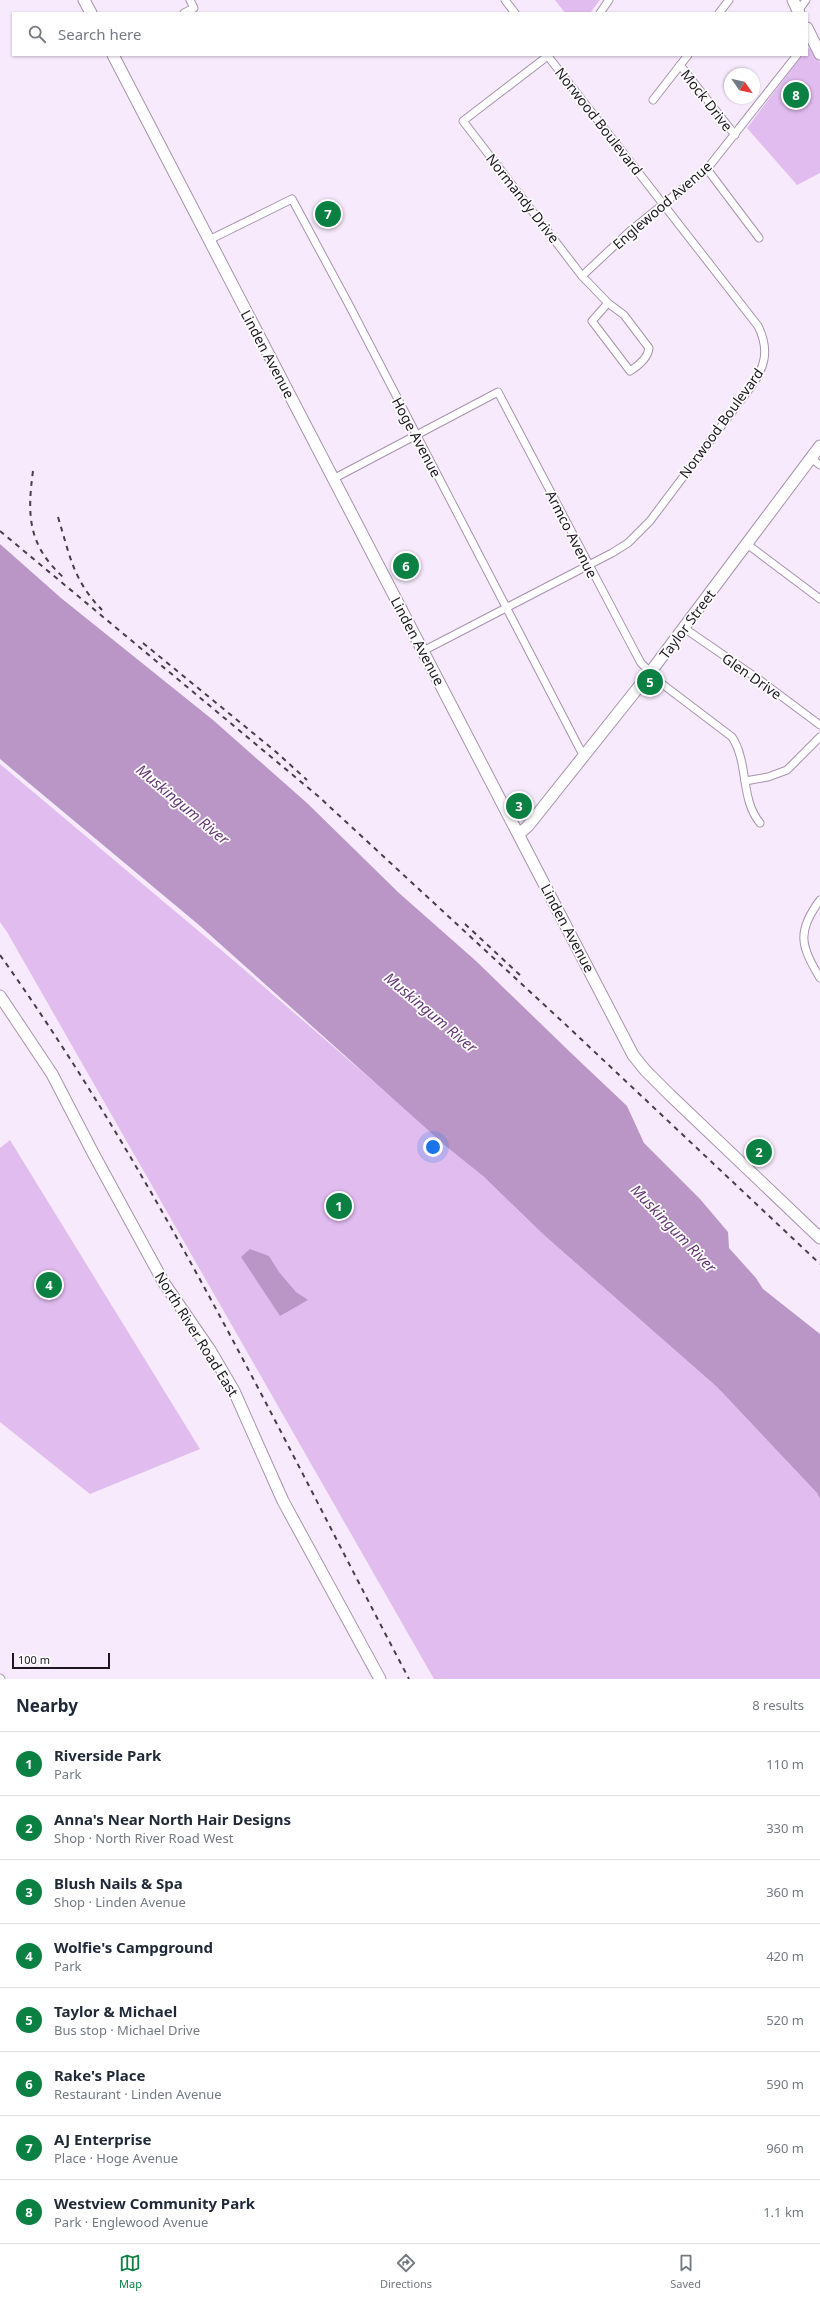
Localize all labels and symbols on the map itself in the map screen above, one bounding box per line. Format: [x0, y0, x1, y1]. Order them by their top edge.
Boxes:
street label: Norwood Boulevard [551, 63, 647, 179]
street label: Mock Drive [677, 65, 737, 135]
north arrow [724, 68, 760, 104]
pin: 8 [783, 80, 809, 110]
street label: Normandy Drive [482, 149, 564, 247]
street label: Englewood Avenue [608, 157, 716, 253]
pin: 7 [315, 199, 341, 229]
street label: Linden Avenue [237, 306, 299, 402]
street label: Norwood Boulevard [675, 364, 767, 482]
street label: Hoge Avenue [388, 394, 446, 480]
street label: Armco Avenue [542, 487, 602, 581]
pin: 6 [393, 551, 419, 581]
street label: Taylor Street [655, 585, 719, 663]
street label: Linden Avenue [387, 593, 449, 689]
street label: Glen Drive [718, 649, 786, 704]
pin: 5 [637, 667, 663, 697]
water label: Muskingum River [132, 759, 234, 849]
pin: 3 [506, 791, 532, 821]
street label: Linden Avenue [537, 880, 599, 976]
water label: Muskingum River [380, 967, 482, 1057]
your location [423, 1137, 443, 1157]
pin: 2 [746, 1137, 772, 1167]
water label: Muskingum River [627, 1180, 722, 1277]
pin: 1 [326, 1191, 352, 1221]
street label: North River Road East [151, 1268, 243, 1400]
pin: 4 [36, 1270, 62, 1300]
scale bar [12, 1651, 110, 1670]

